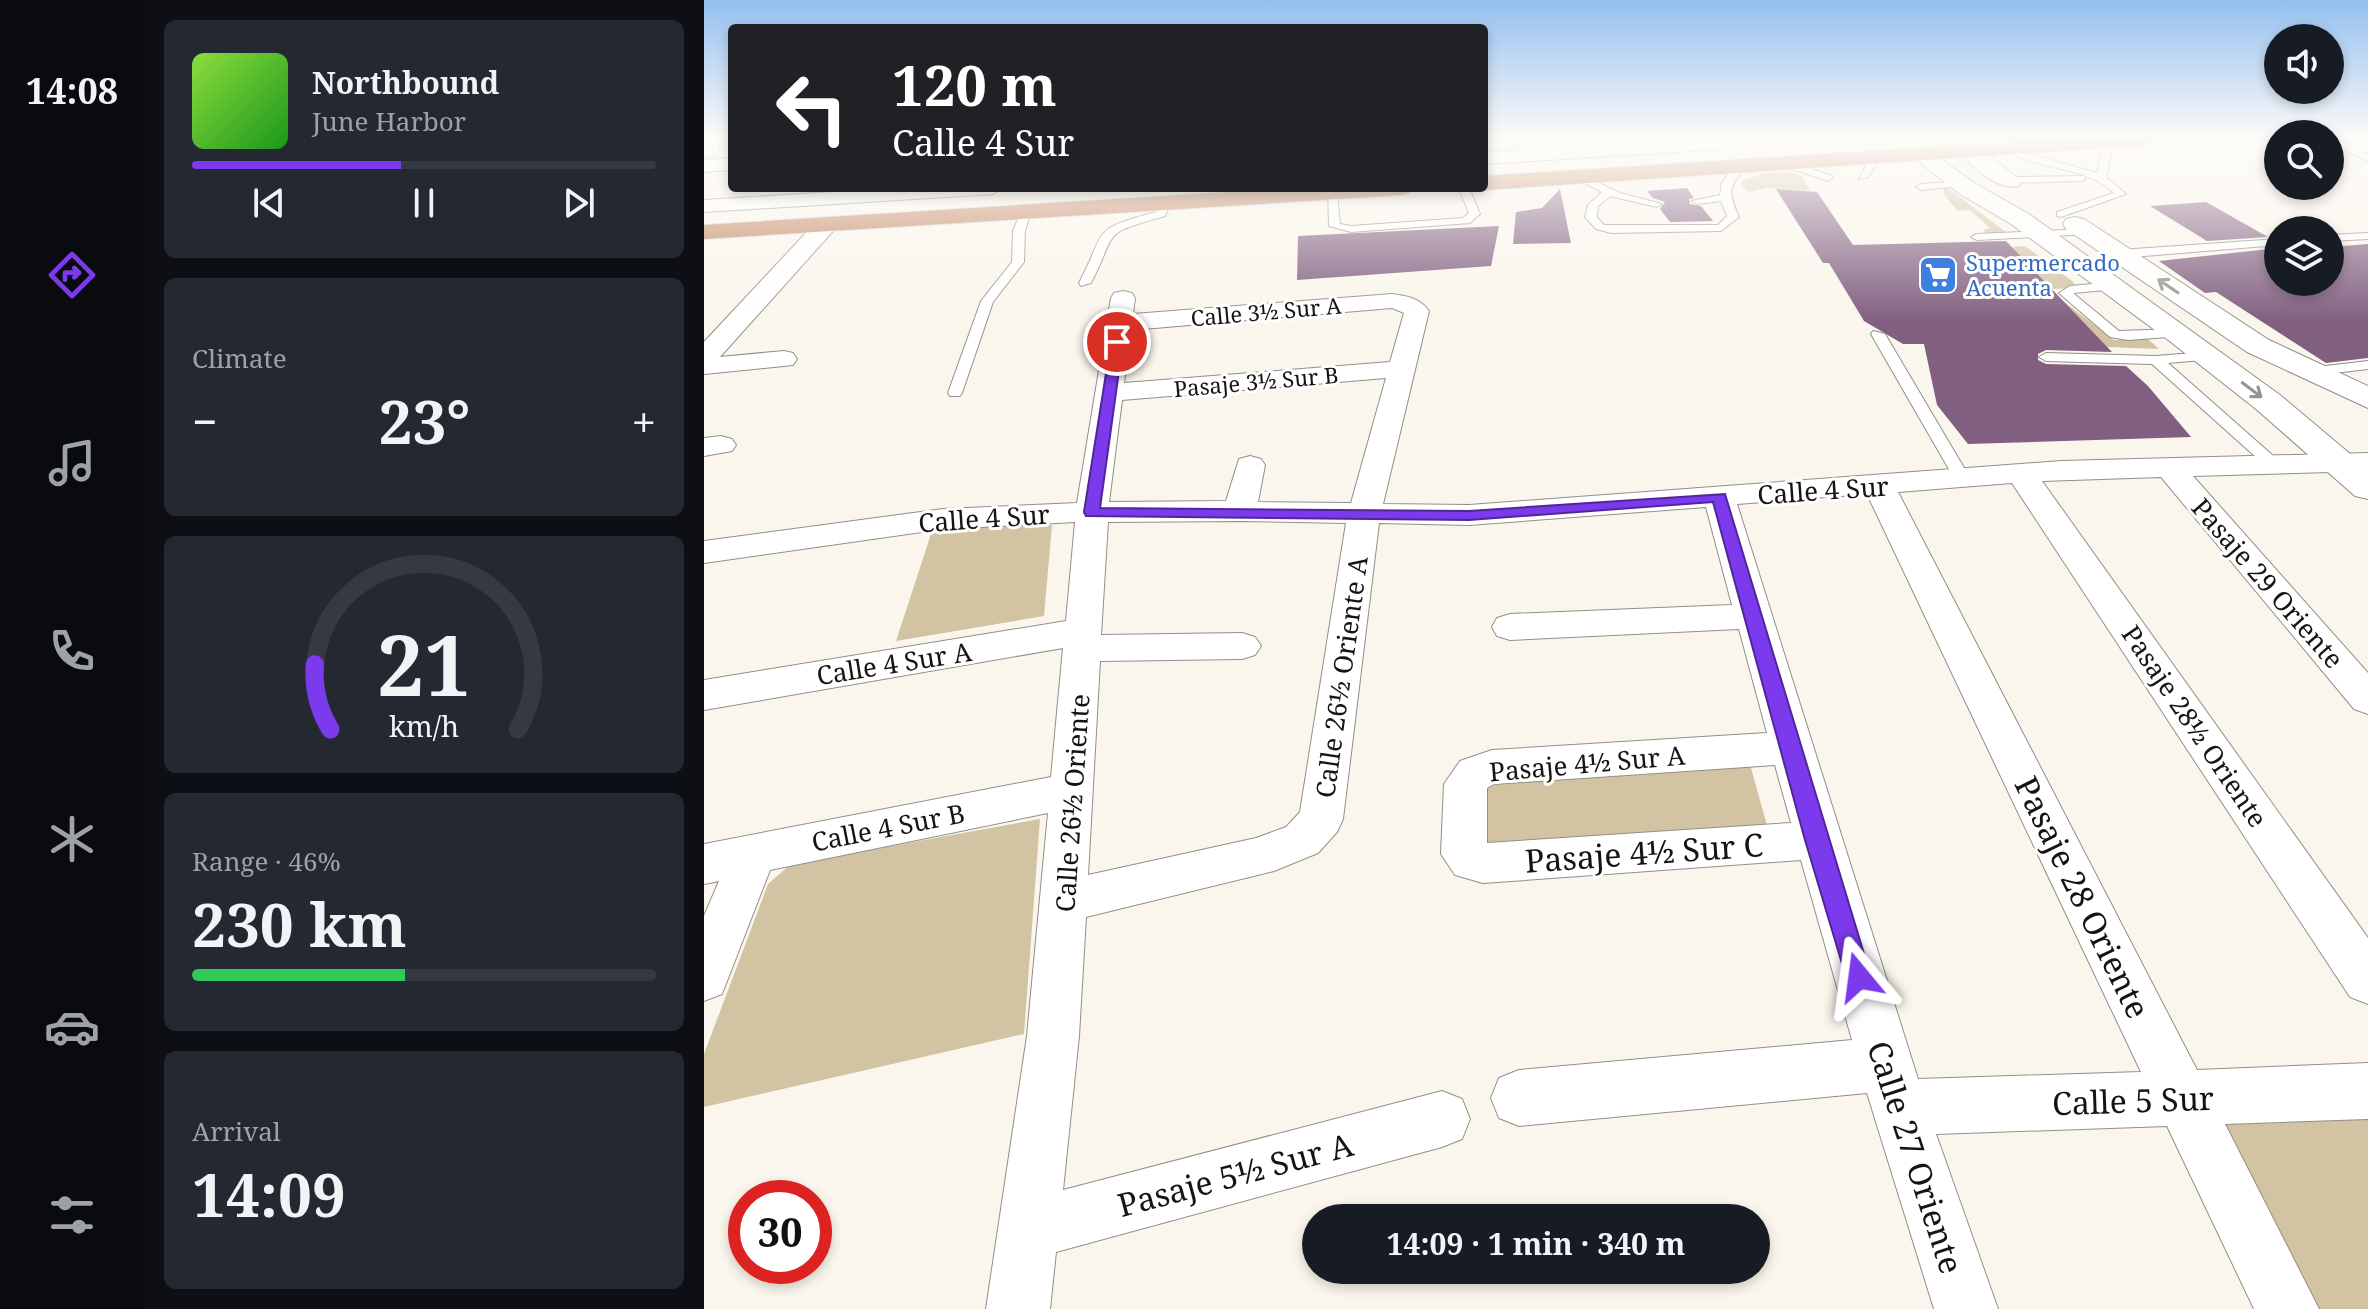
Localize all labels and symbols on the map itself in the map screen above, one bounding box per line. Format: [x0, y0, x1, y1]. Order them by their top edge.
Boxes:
place label: Supermercado Acuenta [1966, 247, 2120, 302]
supermarket icon: Supermercado Acuenta [1917, 254, 1959, 296]
one-way arrow [2157, 278, 2180, 294]
street label: Calle 3½ Sur A [1189, 289, 1343, 333]
pin [1083, 308, 1151, 376]
street label: Pasaje 3½ Sur B [1173, 359, 1339, 403]
one-way arrow [2241, 381, 2262, 398]
street label: Calle 4 Sur [1756, 467, 1890, 513]
street label: Pasaje 29 Oriente [2184, 490, 2352, 676]
street label: Calle 4 Sur [917, 495, 1051, 541]
street label: Calle 26½ Oriente A [1306, 553, 1376, 800]
street label: Pasaje 28½ Oriente [2114, 618, 2276, 834]
street label: Calle 4 Sur A [814, 633, 975, 693]
street label: Calle 26½ Oriente [1046, 693, 1098, 913]
street label: Pasaje 4½ Sur A [1488, 736, 1687, 789]
street label: Pasaje 28 Oriente [2006, 769, 2160, 1025]
street label: Calle 4 Sur B [808, 795, 968, 859]
street label: Pasaje 4½ Sur C [1523, 822, 1765, 882]
position arrow [1817, 935, 1901, 1019]
street label: Calle 27 Oriente [1858, 1035, 1974, 1279]
street label: Calle 5 Sur [2051, 1076, 2215, 1124]
street label: Pasaje 5½ Sur A [1113, 1122, 1358, 1226]
speed limit sign: 30 [728, 1180, 832, 1284]

